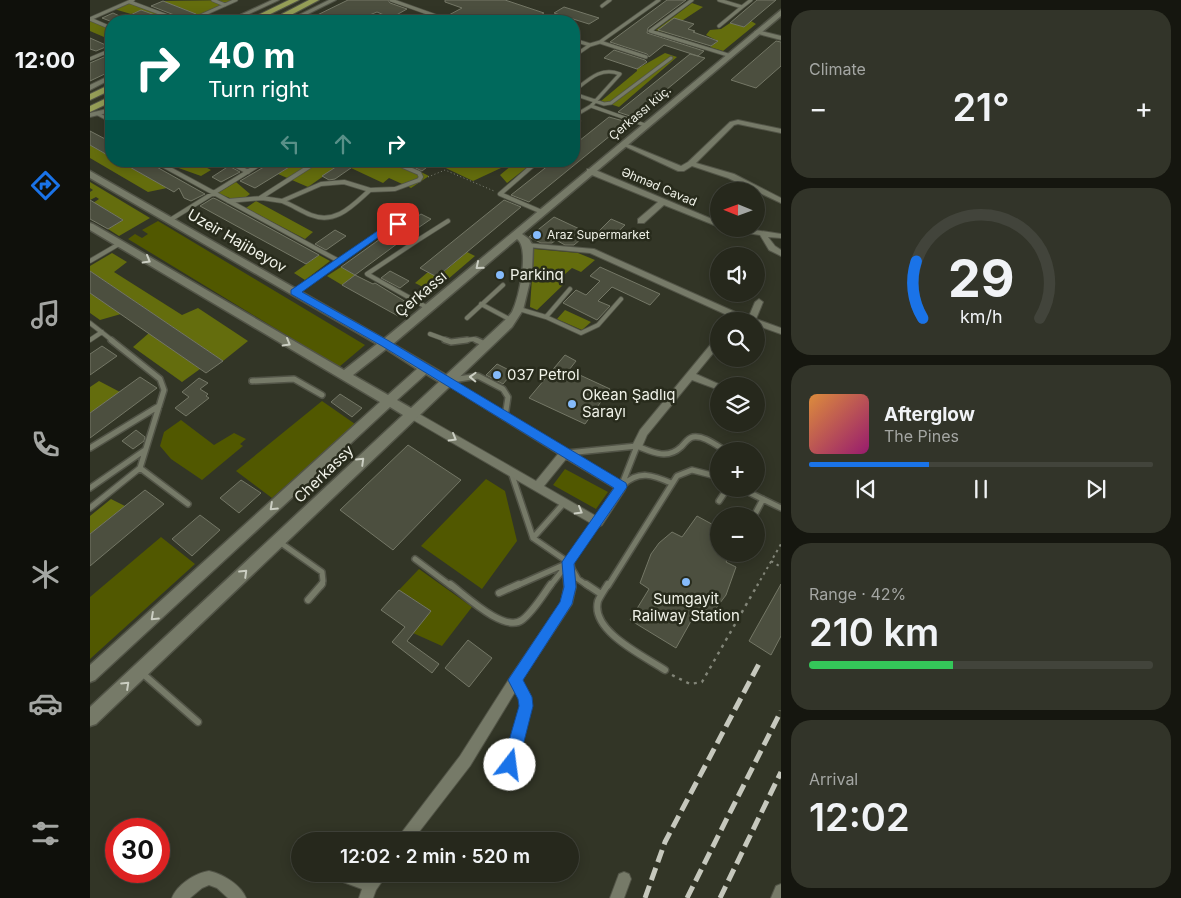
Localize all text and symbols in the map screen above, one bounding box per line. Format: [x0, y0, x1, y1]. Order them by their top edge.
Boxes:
text: 40 m [208, 34, 296, 76]
icon: right [125, 35, 190, 100]
text: 12:00 [15, 47, 75, 73]
text: Climate [809, 59, 866, 79]
text: Turn right [208, 76, 309, 102]
street label: Çerkassı küç. [605, 82, 674, 143]
text: 21° [952, 84, 1010, 130]
text: − [809, 91, 828, 125]
text: + [1134, 91, 1153, 125]
icon: left [276, 130, 304, 158]
icon: ahead [329, 130, 357, 158]
icon: right [382, 130, 410, 158]
street label: Əhməd Cavad [619, 164, 699, 209]
icon: directions [28, 168, 63, 203]
north arrow [710, 182, 765, 238]
map controls [710, 182, 765, 562]
pin [377, 203, 419, 245]
street label: Uzeir Hajibeyov [184, 205, 291, 277]
icon: arrive [384, 210, 412, 238]
place label: Araz Supermarket [547, 227, 650, 242]
marker: Araz Supermarket [531, 229, 543, 241]
button: sound [710, 247, 765, 302]
text: 29 [948, 247, 1014, 310]
one-way arrow [141, 254, 150, 264]
one-way arrow [475, 260, 484, 269]
place label: Parkinq [510, 265, 564, 284]
street label: Çerkassı [391, 267, 450, 321]
marker: Parkinq [494, 269, 506, 281]
icon: music [28, 297, 63, 332]
text: km/h [960, 306, 1002, 327]
button: search [710, 312, 765, 367]
one-way arrow [281, 336, 290, 346]
place label: 037 Petrol [507, 365, 580, 384]
marker: 037 Petrol [491, 369, 503, 381]
one-way arrow [469, 372, 477, 383]
button: layers [710, 377, 765, 432]
place label: Okean Şadlıq Sarayı [582, 385, 675, 421]
marker: Okean Şadlıq Sarayı [566, 398, 578, 410]
text: Afterglow [884, 403, 975, 426]
text: The Pines [884, 426, 959, 446]
icon: phone [28, 427, 63, 462]
one-way arrow [448, 432, 457, 442]
street label: Cherkassy [290, 440, 358, 507]
button: + [710, 442, 765, 497]
one-way arrow [356, 458, 365, 467]
icon: previous [852, 475, 880, 503]
icon: pause [967, 475, 995, 503]
icon: next [1082, 475, 1110, 503]
one-way arrow [270, 501, 279, 510]
one-way arrow [574, 505, 583, 515]
button: − [710, 507, 765, 562]
icon: climate [28, 557, 63, 592]
one-way arrow [238, 570, 247, 579]
marker: Sumgayit Railway Station [680, 576, 692, 588]
text: Range · 42% [809, 584, 906, 604]
place label: Sumgayit Railway Station [632, 589, 740, 625]
text: 210 km [809, 609, 939, 655]
one-way arrow [150, 611, 159, 620]
one-way arrow [120, 682, 129, 691]
icon: car [28, 686, 63, 721]
position arrow [483, 738, 535, 790]
text: Arrival [809, 769, 858, 789]
text: 12:02 [809, 794, 910, 840]
icon: filters [28, 816, 63, 851]
speed limit sign: 30 [105, 818, 170, 883]
text: 12:02 · 2 min · 520 m [340, 845, 530, 868]

